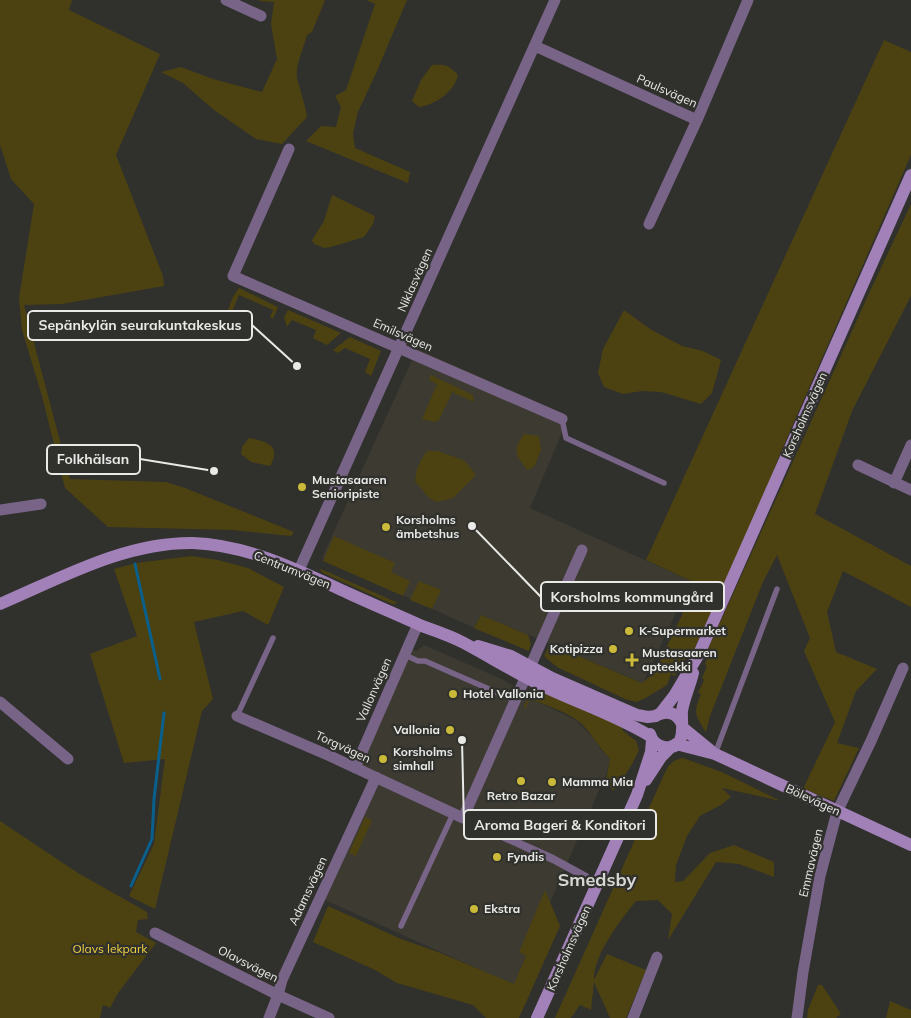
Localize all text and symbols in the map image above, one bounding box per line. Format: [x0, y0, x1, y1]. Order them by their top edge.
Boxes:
street label: Paulsvägen [635, 71, 700, 111]
street label: Niklasvägen [394, 246, 435, 314]
callout: Sepänkylän seurakuntakeskus [28, 311, 252, 340]
street label: Emilsvägen [371, 315, 435, 354]
text: Sepänkylän seurakuntakeskus [38, 316, 242, 334]
street label: Korsholmsvägen [779, 370, 830, 460]
callout: Folkhälsan [47, 445, 140, 474]
text: Folkhälsan [57, 450, 129, 468]
place label: Mustasaaren Senioripiste [312, 472, 387, 501]
marker: Mustasaaren Senioripiste [296, 481, 308, 493]
place label: Korsholms ämbetshus [396, 512, 459, 541]
marker: Korsholms ämbetshus [380, 521, 392, 533]
street label: Centrumvägen [252, 547, 333, 592]
callout: Korsholms kommungård [541, 582, 724, 611]
text: Korsholms kommungård [551, 588, 714, 606]
place label: K-Supermarket [639, 623, 726, 638]
marker: K-Supermarket [623, 625, 635, 637]
place label: Kotipizza [550, 641, 603, 656]
marker: Kotipizza [607, 643, 619, 655]
place label: Mustasaaren apteekki [642, 645, 717, 674]
marker: Mustasaaren apteekki [626, 654, 638, 666]
street label: Vallonvägen [353, 655, 394, 724]
place label: Hotel Vallonia [463, 686, 543, 701]
marker: Hotel Vallonia [447, 688, 459, 700]
place label: Vallonia [392, 722, 440, 737]
marker: Vallonia [444, 724, 456, 736]
street label: Torgvägen [313, 727, 373, 766]
place label: Korsholms simhall [393, 744, 453, 773]
marker: Korsholms simhall [377, 753, 389, 765]
place label: Mamma Mia [562, 774, 633, 789]
marker: Retro Bazar [515, 775, 527, 787]
marker: Mamma Mia [546, 776, 558, 788]
street label: Bölevägen [783, 780, 843, 819]
place label: Retro Bazar [487, 788, 556, 803]
callout: Aroma Bageri & Konditori [464, 810, 656, 839]
text: Aroma Bageri & Konditori [474, 816, 646, 834]
street label: Emmavägen [795, 827, 826, 899]
place label: Fyndis [507, 849, 544, 864]
marker: Fyndis [491, 851, 503, 863]
street label: Adamsvägen [285, 854, 330, 927]
district label: Smedsby [558, 868, 637, 891]
place label: Ekstra [484, 901, 520, 916]
marker: Ekstra [468, 903, 480, 915]
street label: Korsholmsvägen [543, 903, 594, 993]
park label: Olavs lekpark [72, 941, 148, 956]
street label: Olavsvägen [216, 942, 281, 985]

